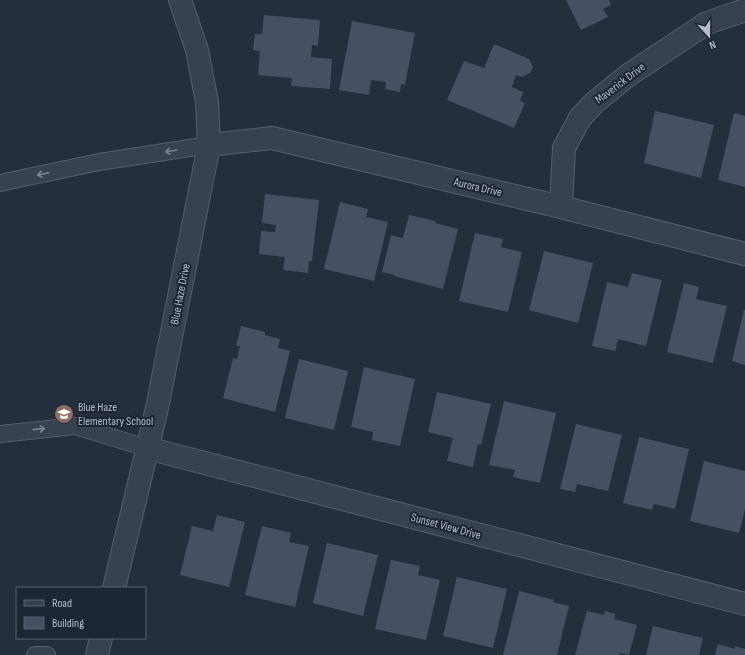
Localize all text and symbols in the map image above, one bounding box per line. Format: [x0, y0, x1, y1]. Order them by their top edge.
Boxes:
north arrow [689, 16, 729, 56]
text: N [707, 38, 717, 52]
street label: Maverick Drive [592, 60, 648, 107]
one-way arrow [165, 147, 178, 155]
one-way arrow [37, 170, 50, 178]
street label: Aurora Drive [451, 174, 504, 200]
street label: Blue Haze Drive [167, 262, 194, 326]
place label: Blue Haze Elementary School [78, 400, 153, 429]
school or university icon: Blue Haze Elementary School [53, 403, 75, 425]
one-way arrow [32, 426, 45, 433]
street label: Sunset View Drive [409, 510, 483, 543]
legend [16, 587, 146, 639]
text: Road [52, 596, 72, 611]
text: Building [52, 616, 84, 631]

